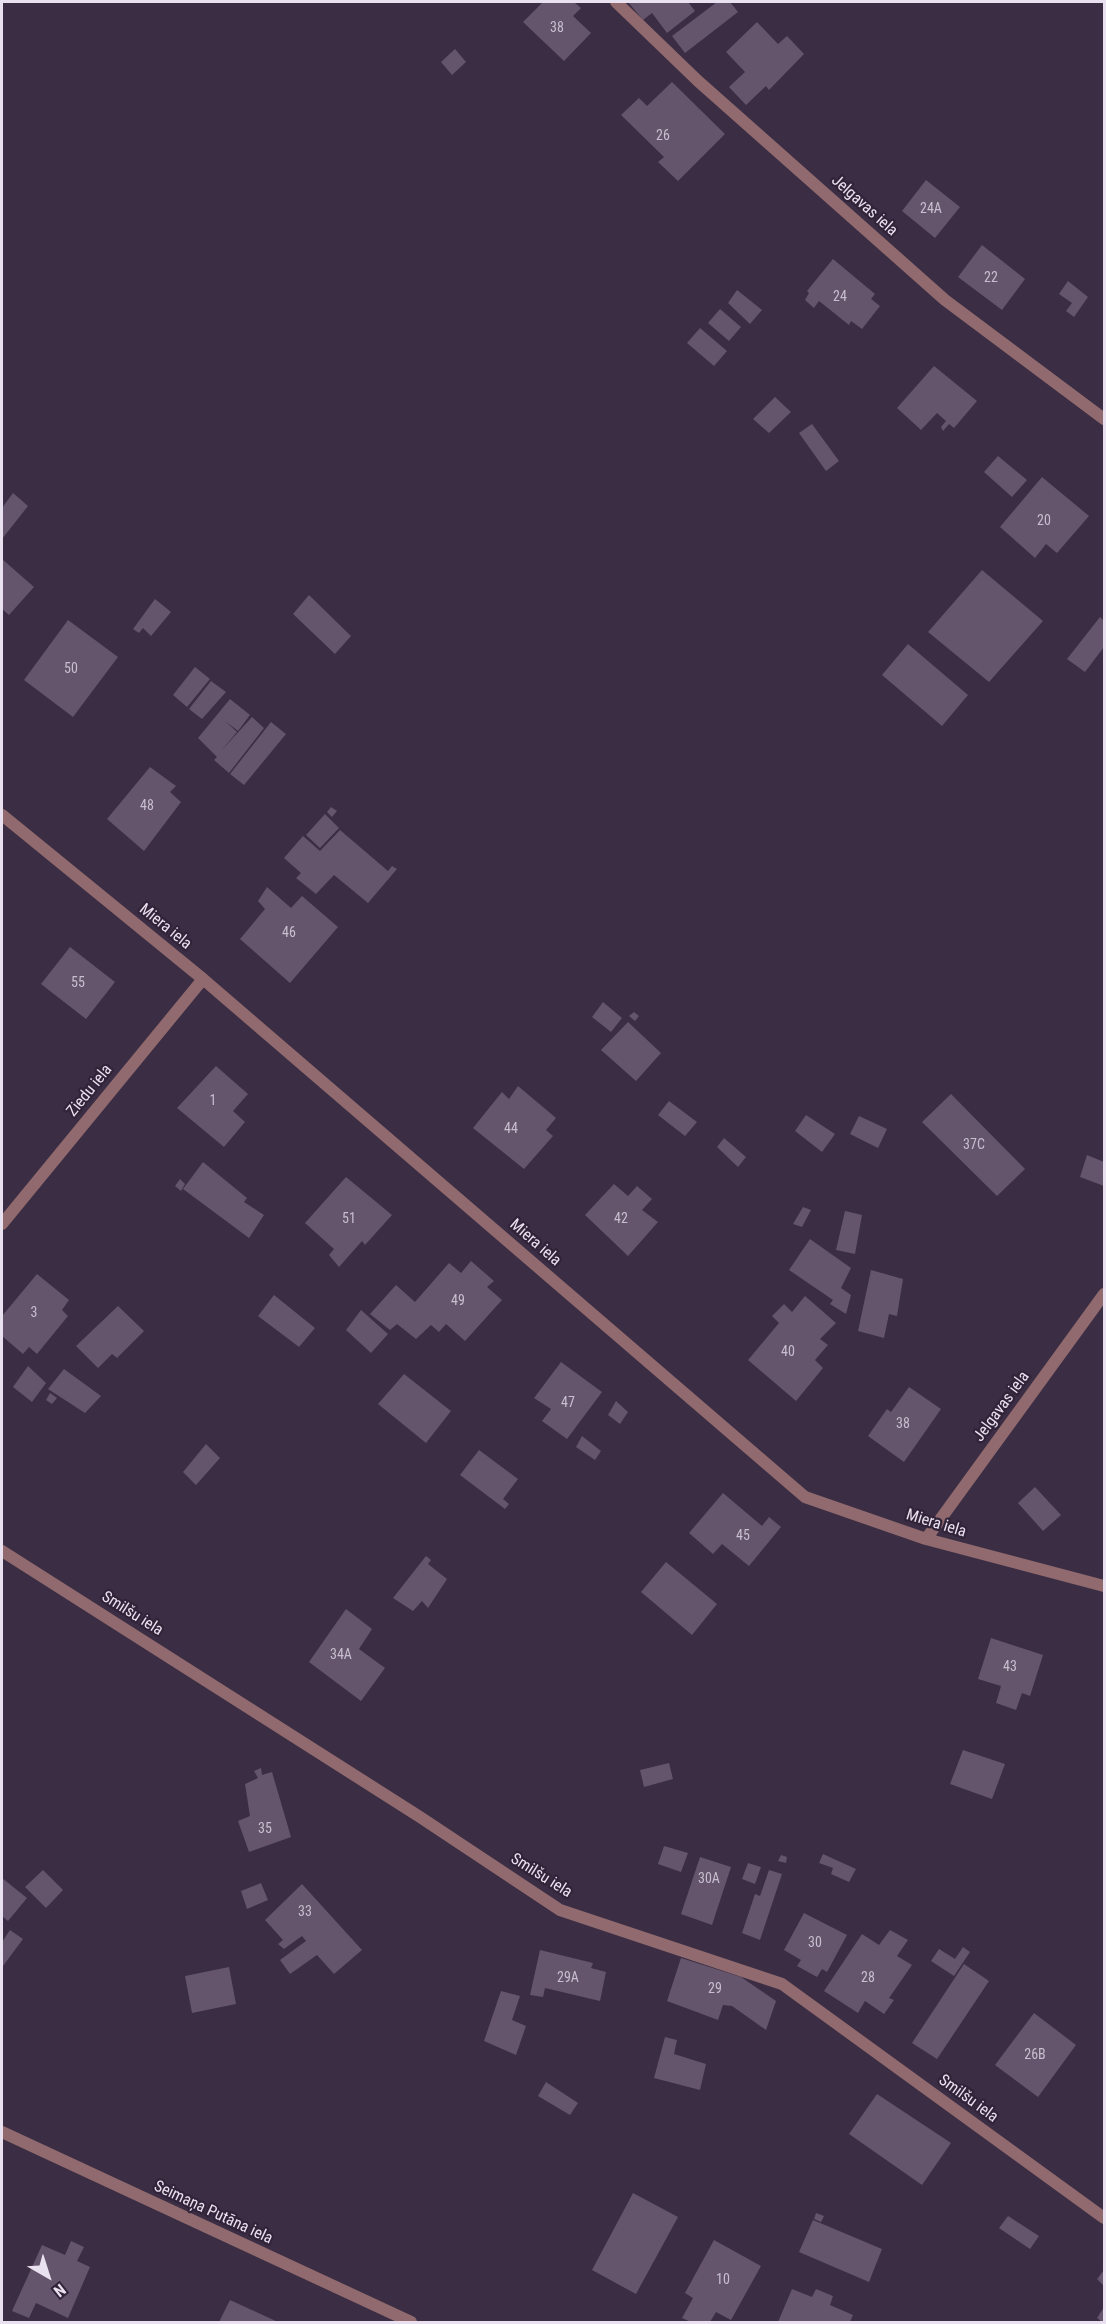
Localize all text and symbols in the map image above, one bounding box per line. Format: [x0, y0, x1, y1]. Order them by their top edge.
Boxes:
house number: 38 [550, 20, 564, 36]
house number: 26 [656, 128, 670, 144]
street label: Jelgavas iela [827, 171, 901, 241]
house number: 24A [920, 201, 942, 217]
house number: 22 [984, 270, 998, 286]
house number: 24 [833, 289, 847, 305]
house number: 20 [1037, 513, 1051, 529]
house number: 50 [64, 661, 78, 677]
house number: 48 [140, 798, 154, 814]
street label: Miera iela [135, 900, 195, 954]
house number: 46 [282, 925, 296, 941]
house number: 55 [71, 975, 85, 991]
street label: Ziedu iela [63, 1061, 117, 1121]
house number: 1 [210, 1093, 216, 1109]
house number: 44 [504, 1121, 518, 1137]
house number: 37C [963, 1137, 985, 1153]
house number: 51 [342, 1211, 356, 1227]
house number: 42 [614, 1211, 628, 1227]
street label: Miera iela [505, 1216, 565, 1270]
house number: 49 [451, 1293, 465, 1309]
house number: 3 [31, 1305, 37, 1321]
house number: 40 [781, 1344, 795, 1360]
street label: Jelgavas iela [970, 1368, 1034, 1446]
house number: 47 [561, 1395, 575, 1411]
house number: 38 [896, 1416, 910, 1432]
street label: Miera iela [904, 1506, 968, 1542]
house number: 45 [736, 1528, 750, 1544]
street label: Smilšu iela [98, 1588, 166, 1640]
house number: 34A [330, 1647, 352, 1663]
house number: 43 [1003, 1659, 1017, 1675]
house number: 35 [258, 1821, 272, 1837]
street label: Smilšu iela [507, 1850, 575, 1902]
house number: 30A [698, 1871, 720, 1887]
house number: 33 [298, 1904, 312, 1920]
house number: 30 [808, 1935, 822, 1951]
house number: 29A [557, 1970, 579, 1986]
house number: 28 [861, 1970, 875, 1986]
house number: 29 [708, 1981, 722, 1997]
house number: 26B [1024, 2047, 1046, 2063]
street label: Smilšu iela [934, 2071, 1002, 2127]
street label: Seimaņa Putāna iela [151, 2177, 275, 2249]
north arrow [18, 2246, 78, 2306]
house number: 10 [716, 2272, 730, 2288]
text: N [50, 2280, 69, 2301]

